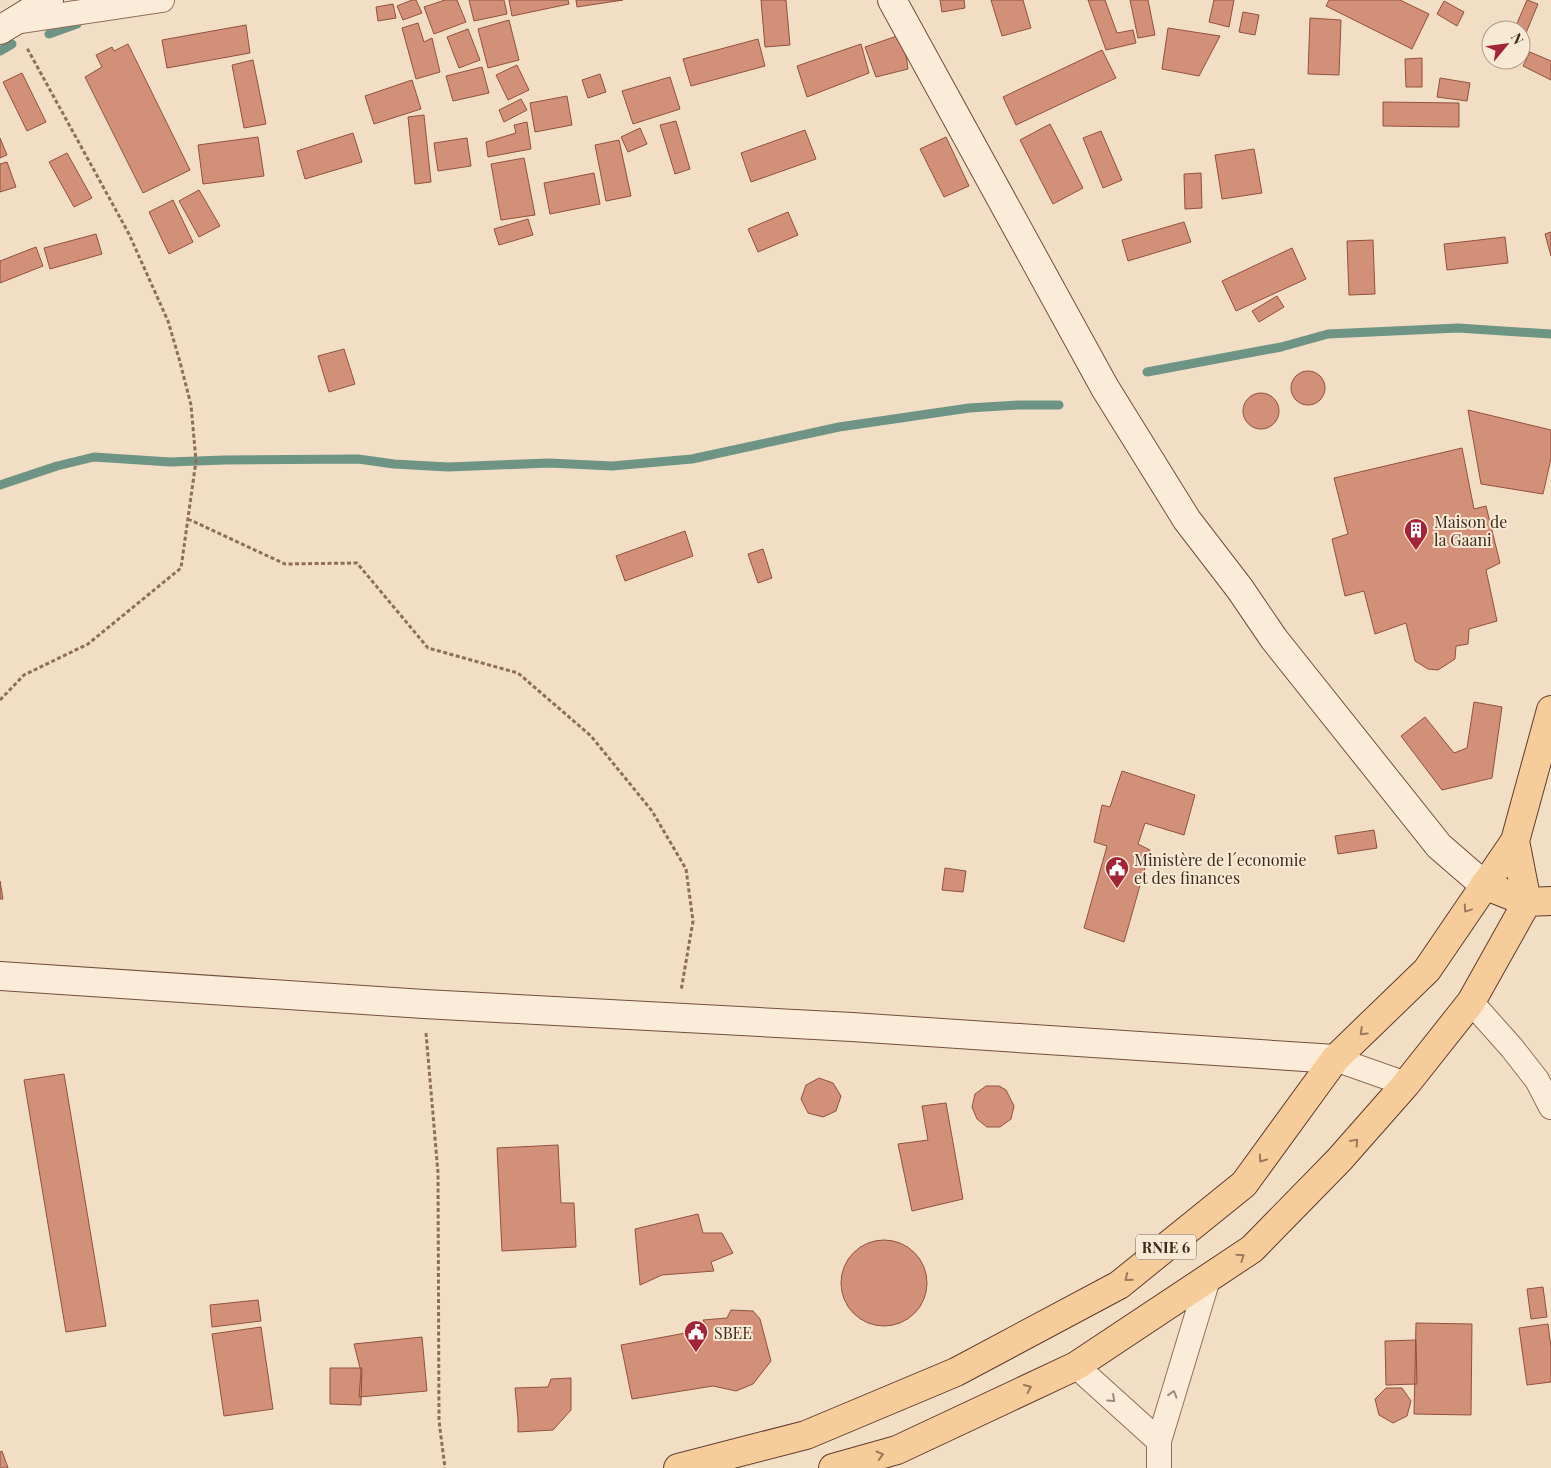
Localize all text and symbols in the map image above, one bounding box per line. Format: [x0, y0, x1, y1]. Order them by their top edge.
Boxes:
north arrow [1481, 20, 1531, 70]
text: N [1507, 29, 1529, 47]
place label: Maison de la Gaani [1434, 511, 1507, 550]
building icon: Maison de la Gaani [1403, 517, 1429, 551]
place label: Ministère de l´economie et des finances [1134, 849, 1307, 888]
public building icon: Ministère de l´economie et des finances [1104, 855, 1130, 889]
one-way arrow [1464, 904, 1474, 913]
one-way arrow [1360, 1027, 1369, 1036]
one-way arrow [1349, 1139, 1358, 1148]
one-way arrow [1259, 1153, 1268, 1163]
road number: RNIE 6 [1136, 1234, 1196, 1260]
one-way arrow [1235, 1254, 1244, 1263]
one-way arrow [1125, 1273, 1134, 1281]
public building icon: SBEE [683, 1319, 709, 1353]
place label: SBEE [714, 1322, 752, 1343]
one-way arrow [1023, 1384, 1032, 1395]
one-way arrow [1168, 1391, 1178, 1399]
one-way arrow [1107, 1393, 1116, 1402]
one-way arrow [876, 1450, 884, 1460]

